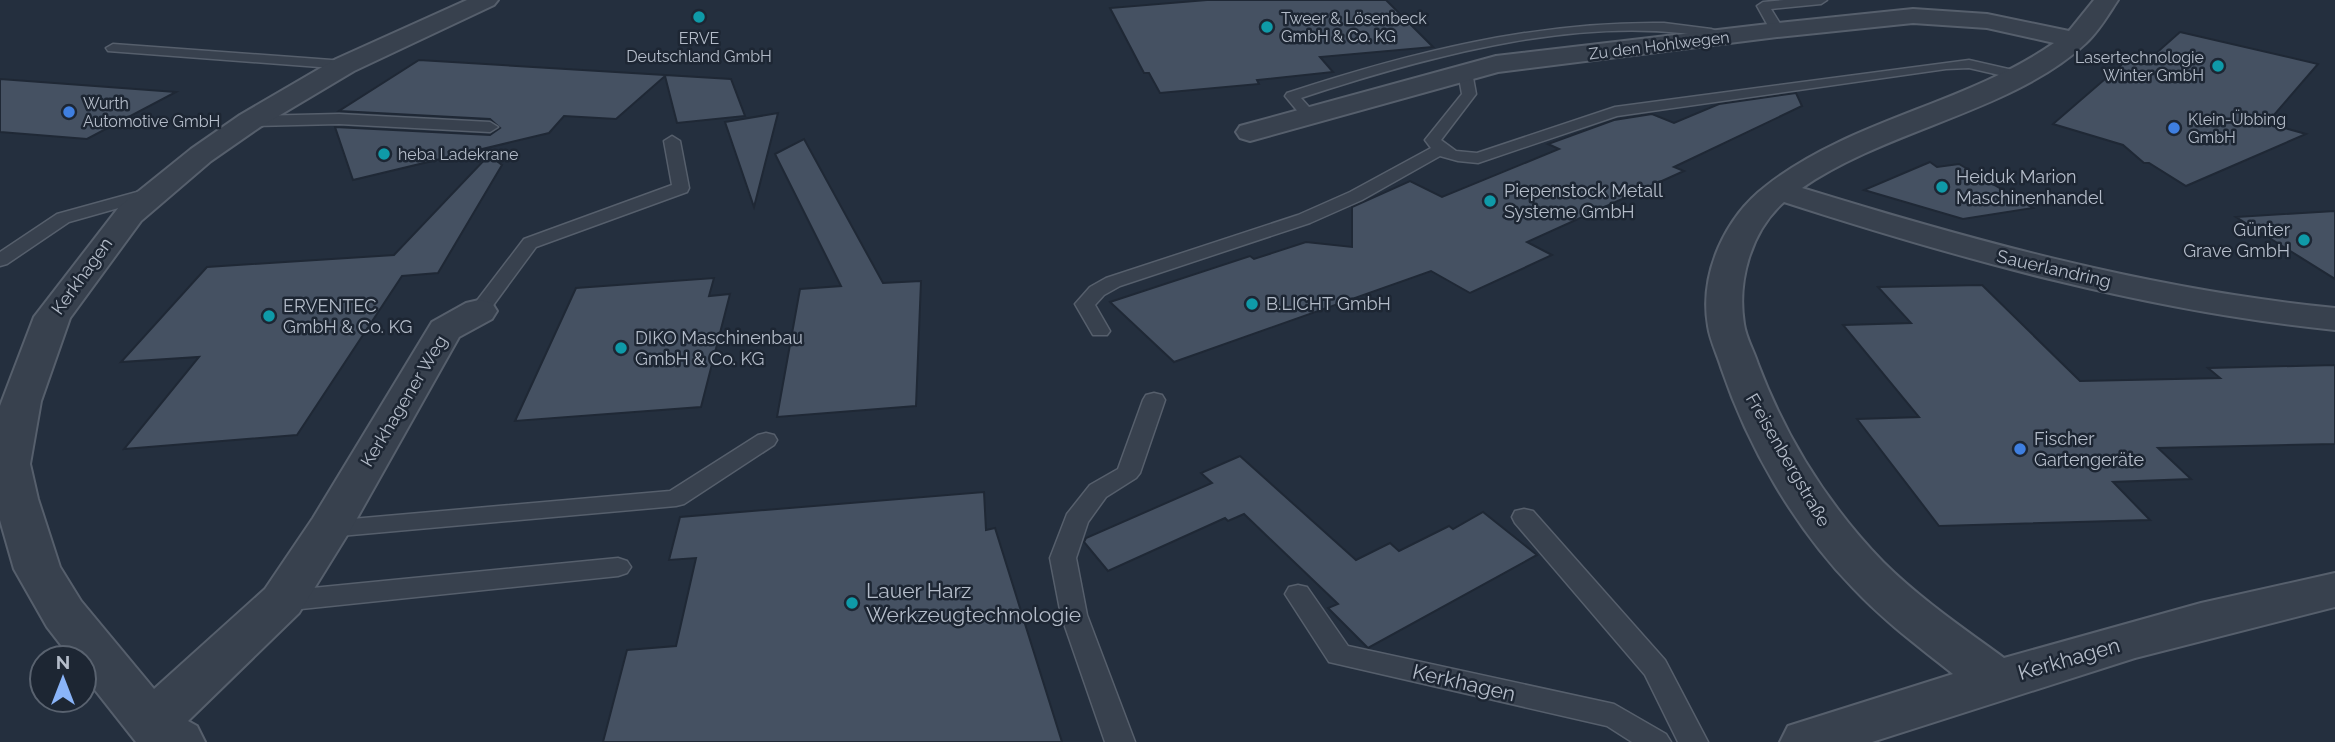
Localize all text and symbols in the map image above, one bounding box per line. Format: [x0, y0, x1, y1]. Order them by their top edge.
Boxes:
marker: ERVE Deutschland GmbH [691, 9, 707, 25]
place label: Tweer & Lösenbeck GmbH & Co. KG [1281, 9, 1427, 46]
marker: Tweer & Lösenbeck GmbH & Co. KG [1259, 19, 1275, 35]
street label: Zu den Hohlwegen [1588, 27, 1730, 64]
place label: ERVE Deutschland GmbH [626, 29, 772, 66]
place label: Lasertechnologie Winter GmbH [2075, 48, 2204, 85]
marker: Lasertechnologie Winter GmbH [2210, 58, 2226, 74]
place label: Wurth Automotive GmbH [83, 94, 220, 131]
marker: Wurth Automotive GmbH [61, 104, 77, 120]
place label: Klein-Übbing GmbH [2188, 109, 2286, 147]
marker: Klein-Übbing GmbH [2166, 120, 2182, 136]
place label: heba Ladekrane [398, 145, 518, 164]
marker: heba Ladekrane [376, 146, 392, 162]
place label: Heiduk Marion Maschinenhandel [1956, 166, 2104, 208]
marker: Heiduk Marion Maschinenhandel [1934, 179, 1950, 195]
place label: Piepenstock Metall Systeme GmbH [1504, 180, 1663, 222]
marker: Piepenstock Metall Systeme GmbH [1482, 193, 1498, 209]
place label: Günter Grave GmbH [2183, 219, 2291, 261]
marker: Günter Grave GmbH [2296, 232, 2312, 248]
street label: Kerkhagen [47, 233, 117, 318]
street label: Sauerlandring [1995, 245, 2113, 292]
place label: B.LICHT GmbH [1266, 293, 1391, 314]
place label: ERVENTEC GmbH & Co. KG [283, 295, 412, 337]
marker: B.LICHT GmbH [1244, 296, 1260, 312]
marker: ERVENTEC GmbH & Co. KG [261, 308, 277, 324]
place label: DIKO Maschinenbau GmbH & Co. KG [635, 327, 803, 369]
street label: Kerkhagener Weg [356, 331, 451, 470]
marker: DIKO Maschinenbau GmbH & Co. KG [613, 340, 629, 356]
street label: Freisenbergstraße [1742, 389, 1835, 530]
place label: Fischer Gartengeräte [2034, 428, 2145, 470]
marker: Fischer Gartengeräte [2012, 441, 2028, 457]
place label: Lauer Harz Werkzeugtechnologie [866, 578, 1081, 627]
marker: Lauer Harz Werkzeugtechnologie [844, 595, 860, 611]
street label: Kerkhagen [2015, 632, 2123, 685]
north arrow [28, 644, 98, 714]
text: N [56, 651, 70, 673]
street label: Kerkhagen [1410, 659, 1518, 706]

